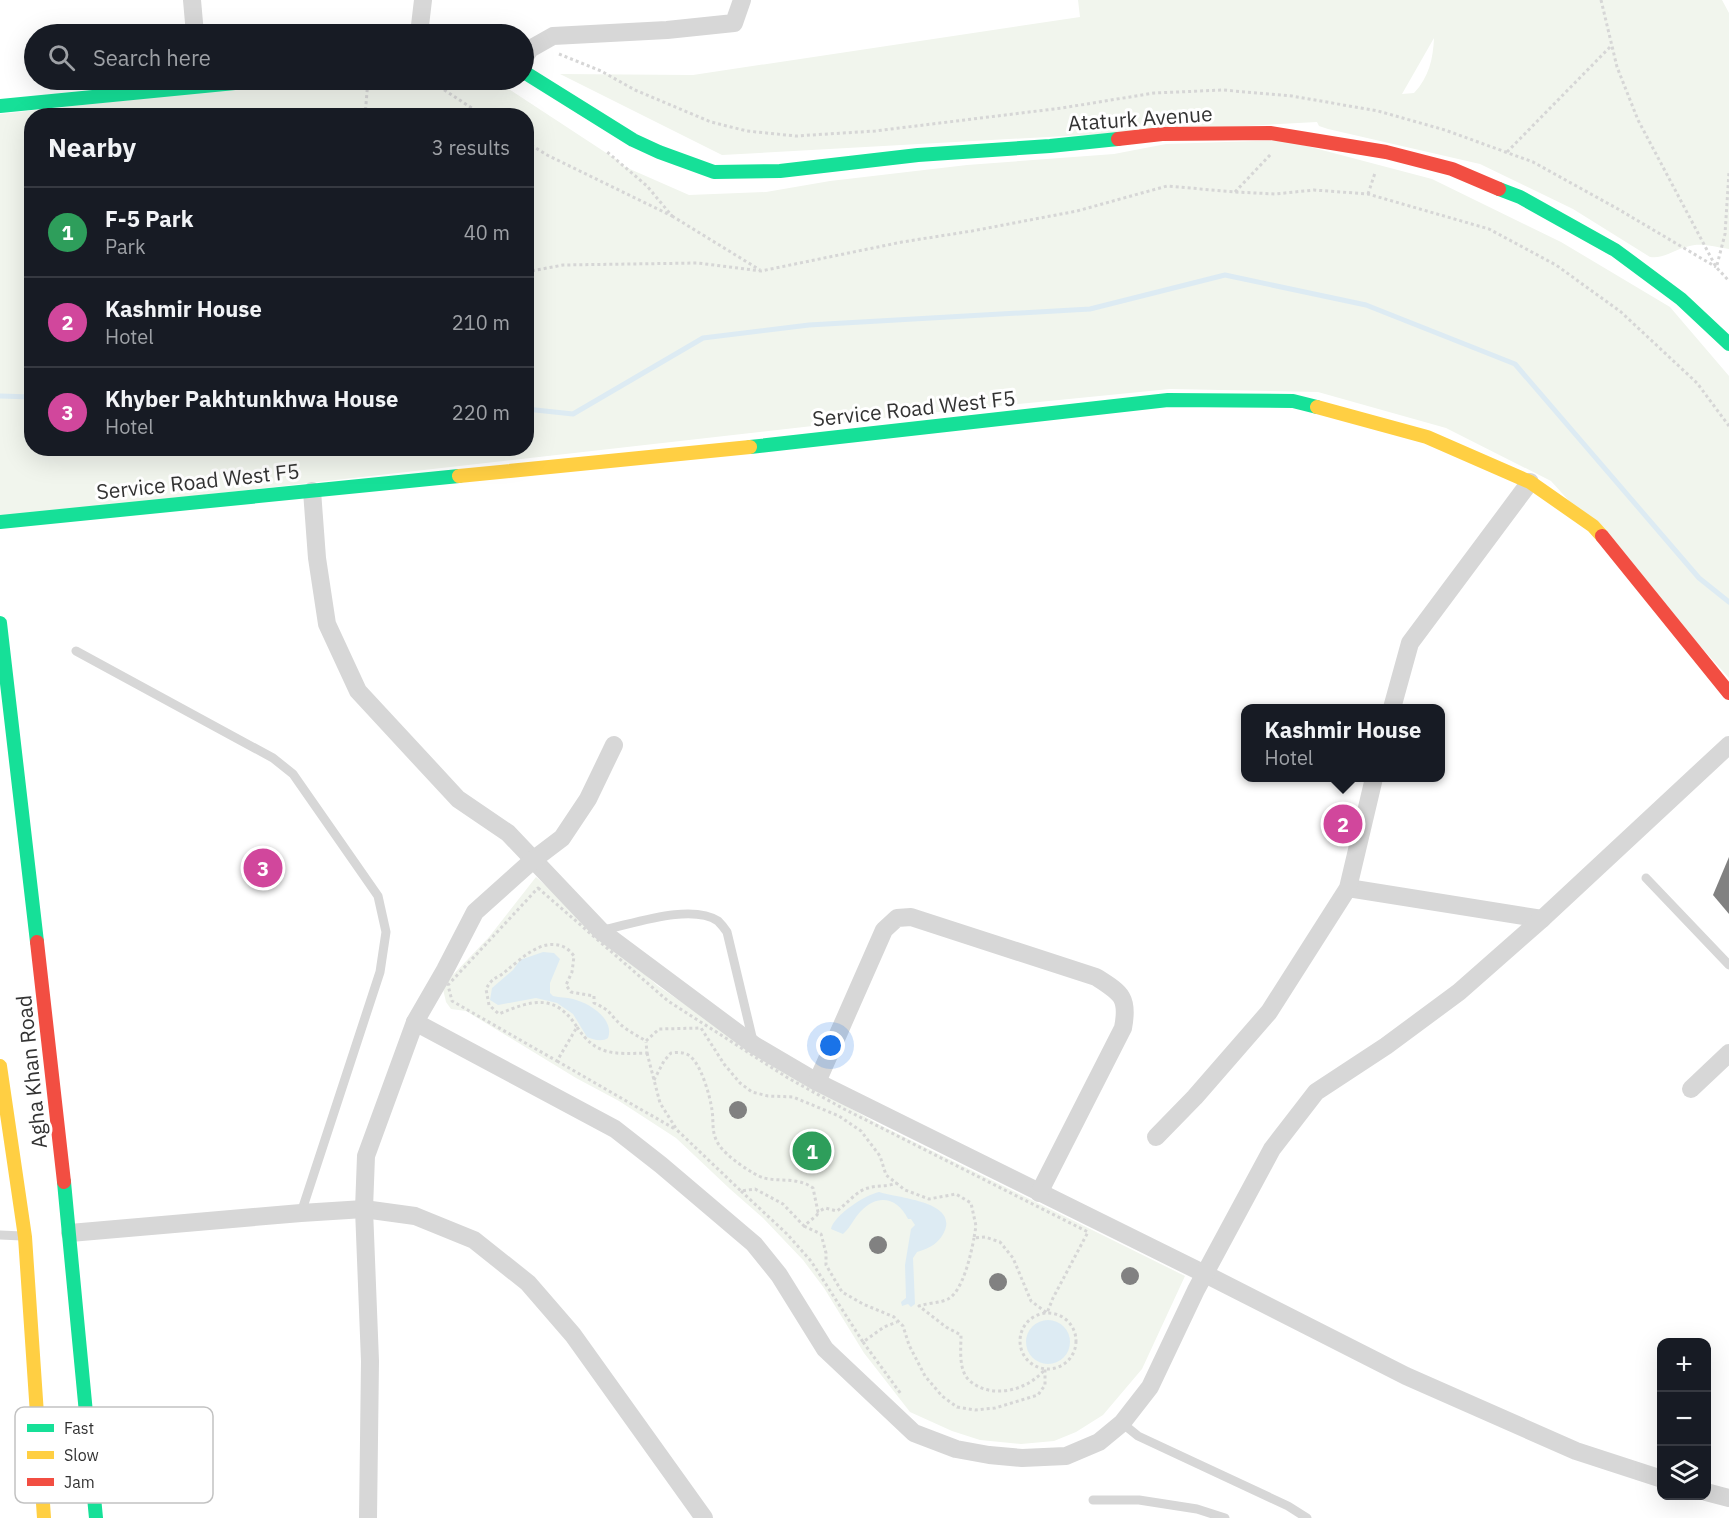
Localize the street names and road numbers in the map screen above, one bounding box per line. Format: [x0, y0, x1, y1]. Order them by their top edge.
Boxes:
street label: Ataturk Avenue [1067, 99, 1213, 137]
street label: Service Road West F5 [811, 383, 1017, 433]
street label: Service Road West F5 [95, 456, 301, 506]
street label: Agha Khan Road [9, 994, 53, 1150]

